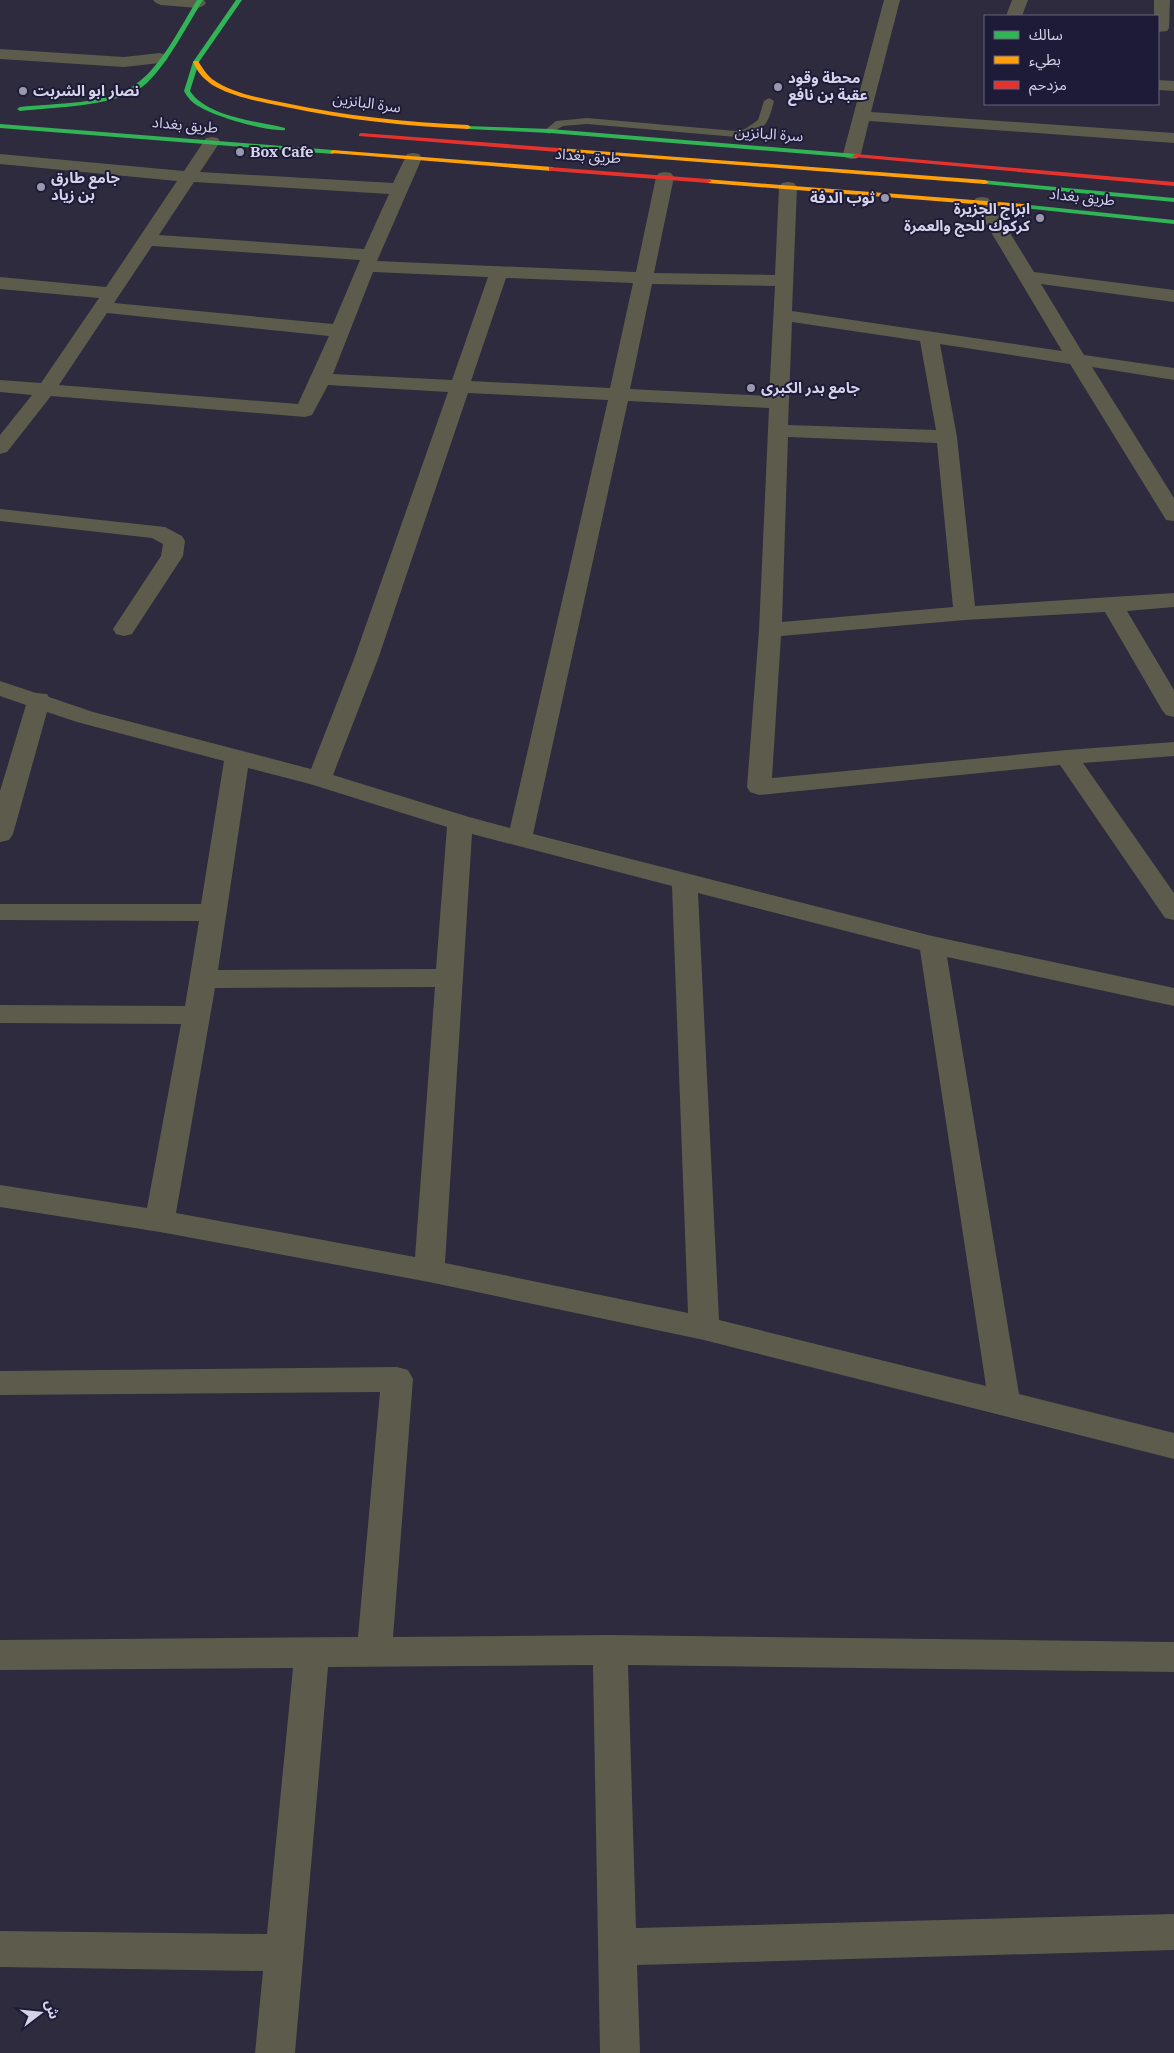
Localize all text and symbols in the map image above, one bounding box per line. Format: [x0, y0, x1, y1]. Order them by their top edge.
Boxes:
legend [984, 15, 1159, 105]
text: سالك [1029, 25, 1063, 44]
text: بطيء [1029, 50, 1061, 71]
place label: محطة وقود عقبة بن نافع [788, 68, 868, 106]
text: مزدحم [1029, 75, 1067, 96]
place label: نصار ابو الشربت [33, 81, 139, 100]
marker: محطة وقود عقبة بن نافع [772, 81, 784, 93]
marker: نصار ابو الشربت [17, 85, 29, 97]
street label: سرة البانزين [332, 88, 403, 117]
street label: طريق بغداد [151, 112, 219, 138]
street label: سرة البانزين [734, 122, 804, 145]
place label: Box Cafe [250, 142, 314, 161]
street label: طريق بغداد [554, 144, 622, 168]
marker: Box Cafe [234, 146, 246, 158]
place label: جامع طارق بن زياد [51, 168, 121, 204]
marker: جامع طارق بن زياد [35, 181, 47, 193]
street label: طريق بغداد [1048, 184, 1116, 210]
place label: ثوب الدفة [810, 188, 875, 207]
marker: ثوب الدفة [879, 192, 891, 204]
place label: ابراج الجزيرة كركوك للحج والعمرة [904, 199, 1030, 237]
marker: ابراج الجزيرة كركوك للحج والعمرة [1034, 212, 1046, 224]
place label: جامع بدر الكبرى [761, 378, 860, 399]
marker: جامع بدر الكبرى [745, 382, 757, 394]
north arrow [15, 1988, 65, 2038]
text: ش [41, 1998, 64, 2021]

